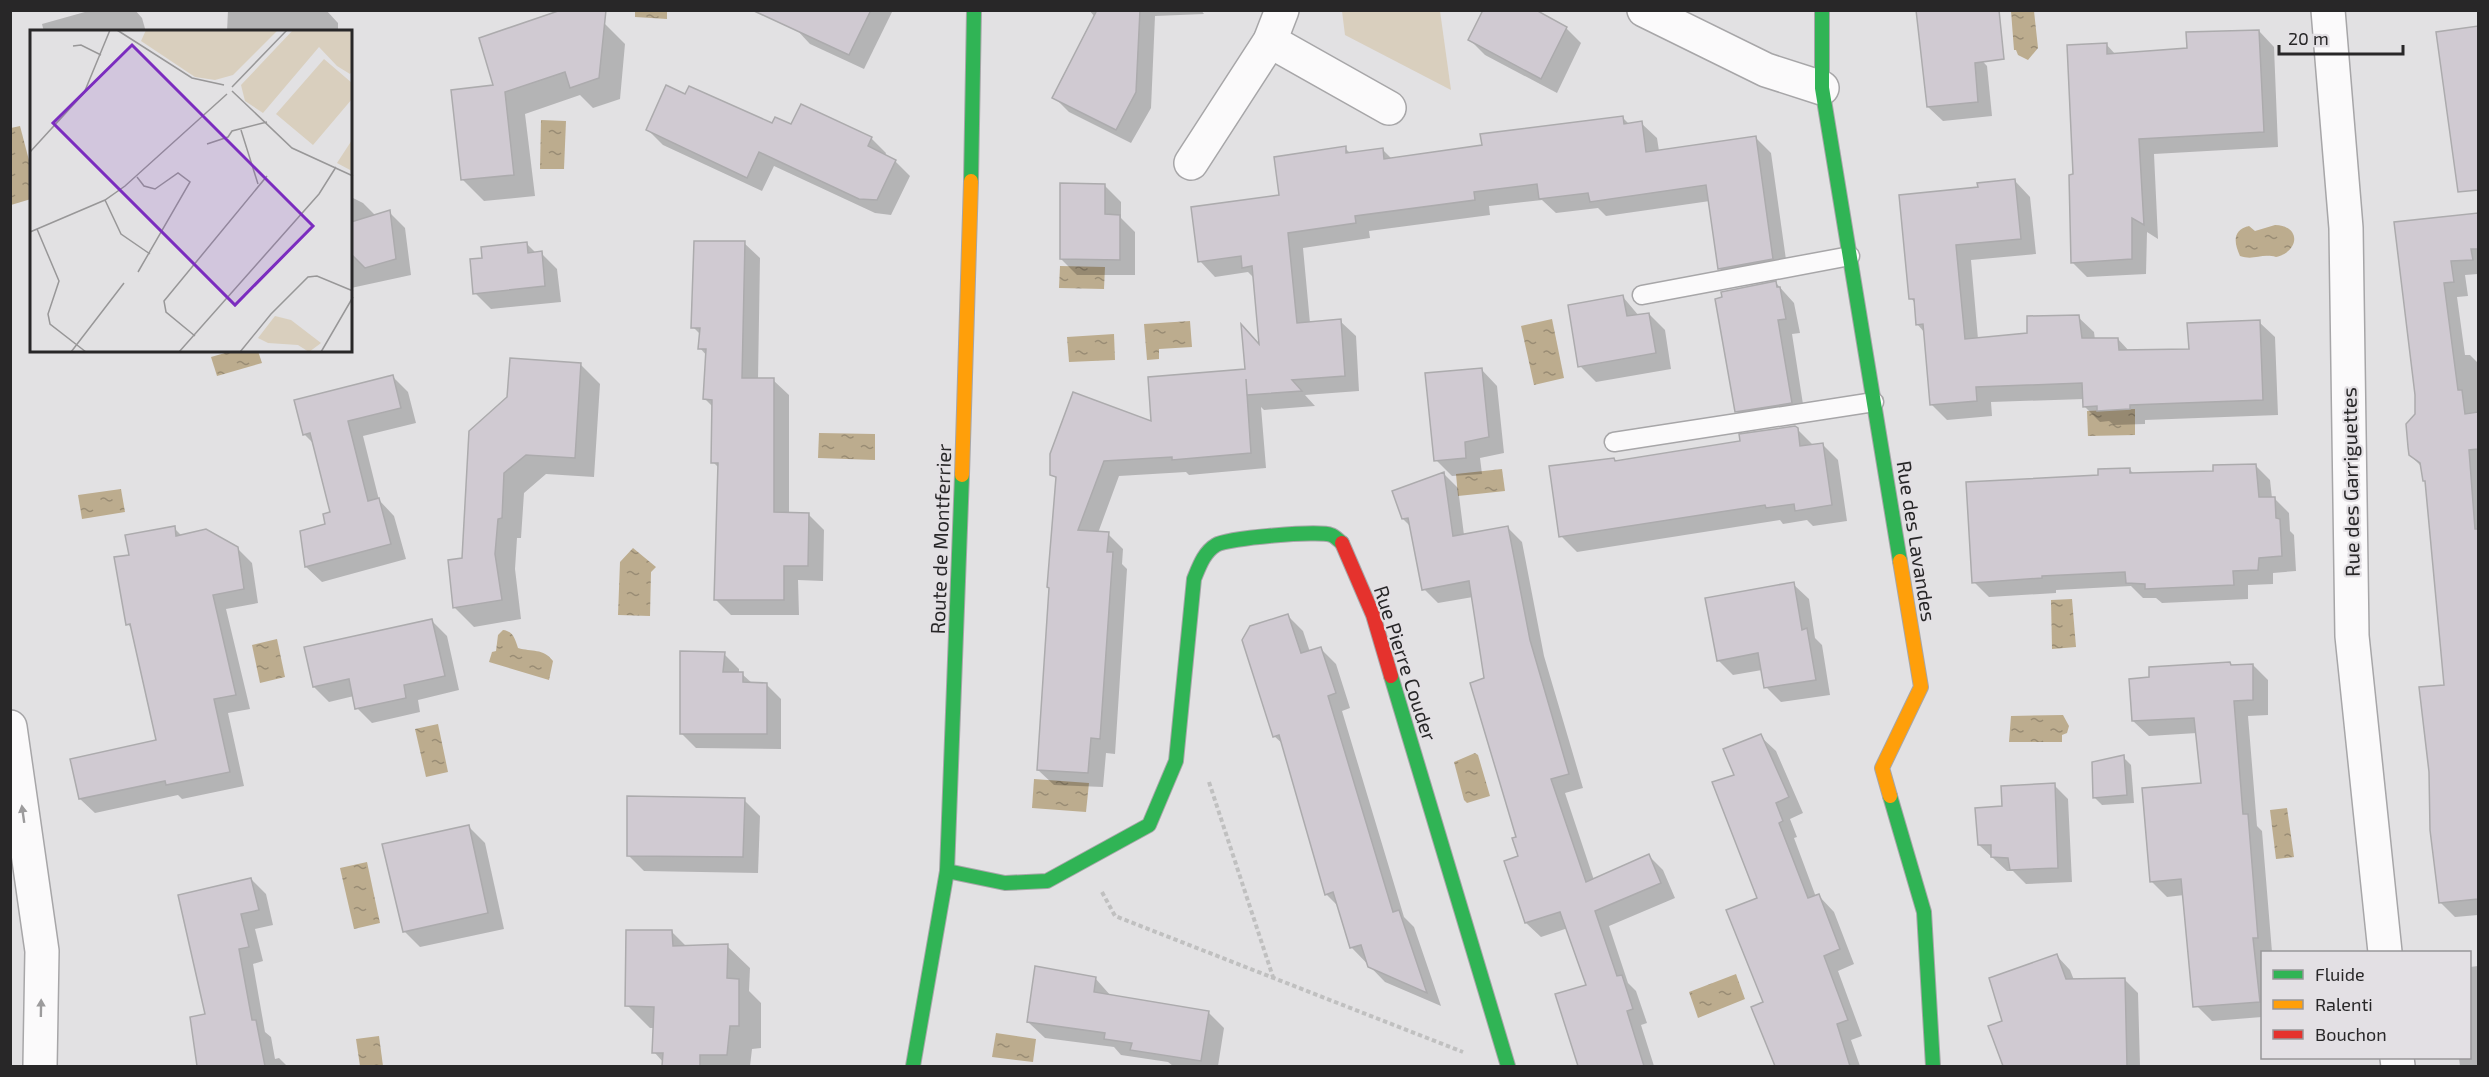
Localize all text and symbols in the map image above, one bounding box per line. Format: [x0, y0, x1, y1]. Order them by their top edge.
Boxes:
scale bar [2279, 18, 2404, 56]
text: 20 m [2288, 27, 2329, 49]
inset map [30, 30, 352, 352]
street label: Rue des Garriguettes [2336, 387, 2364, 577]
street label: Route de Montferrier [925, 443, 955, 635]
street label: Rue des Lavandes [1892, 459, 1942, 623]
street label: Rue Pierre Couder [1370, 582, 1442, 744]
one-way arrow [18, 805, 27, 824]
legend [2261, 951, 2471, 1059]
text: Fluide [2315, 963, 2365, 985]
text: Ralenti [2315, 993, 2373, 1015]
one-way arrow [36, 999, 46, 1018]
text: Bouchon [2315, 1023, 2387, 1045]

